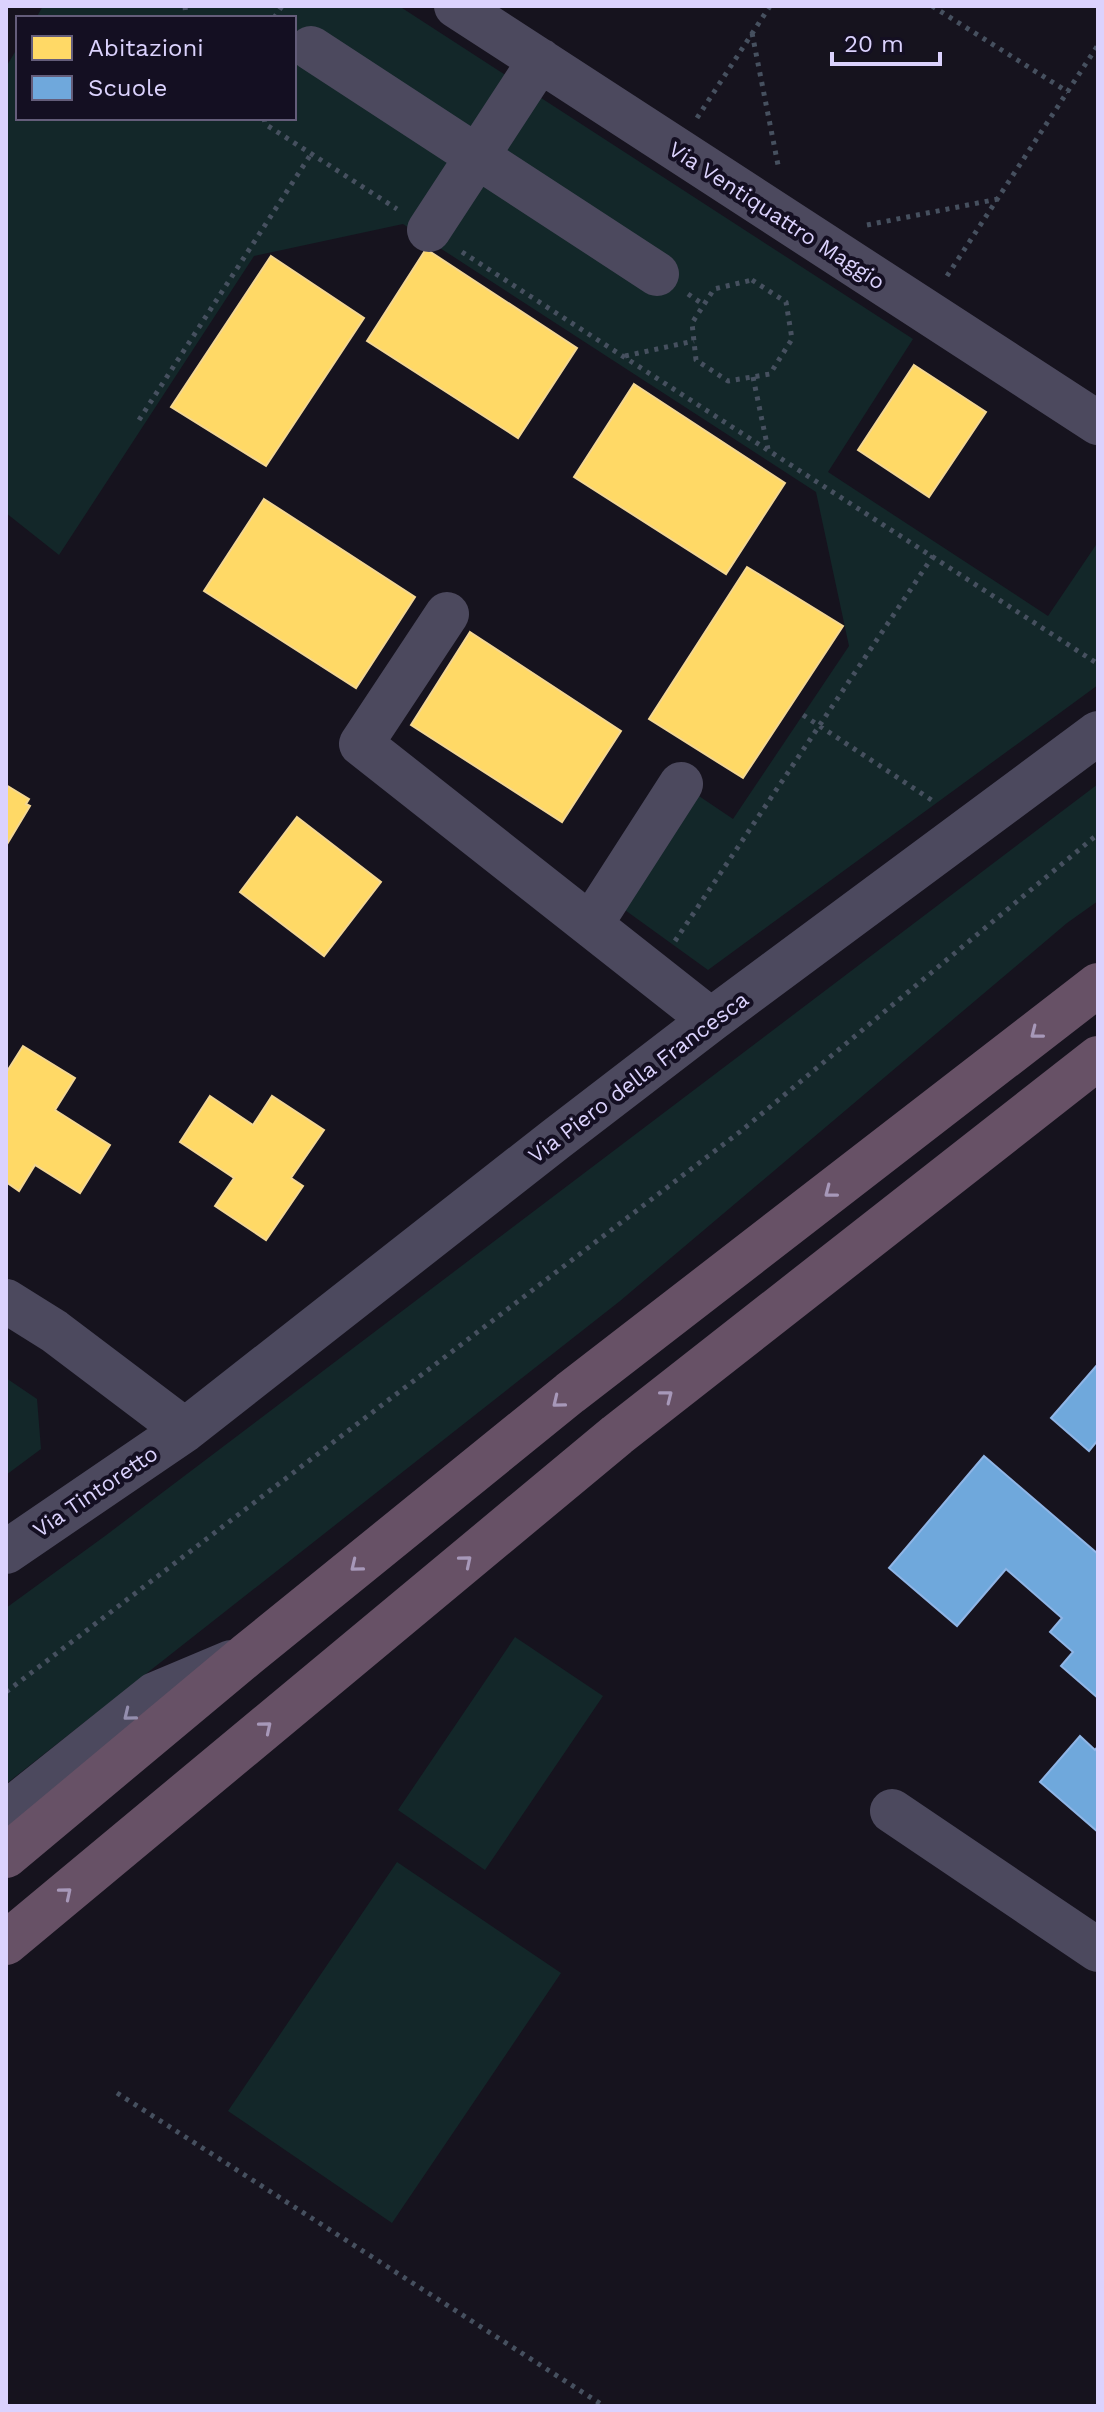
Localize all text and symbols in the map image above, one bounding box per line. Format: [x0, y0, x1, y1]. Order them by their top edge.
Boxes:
legend [16, 16, 296, 120]
scale bar [832, 16, 940, 66]
text: 20 m [844, 30, 904, 58]
text: Abitazioni [88, 34, 204, 62]
text: Scuole [88, 74, 167, 102]
street label: Via Ventiquattro Maggio [664, 136, 889, 295]
street label: Via Piero della Francesca [523, 987, 753, 1168]
one-way arrow [1030, 1024, 1045, 1038]
one-way arrow [824, 1182, 839, 1196]
one-way arrow [658, 1391, 672, 1406]
one-way arrow [552, 1393, 567, 1407]
street label: Via Tintoretto [28, 1441, 162, 1542]
one-way arrow [351, 1556, 365, 1571]
one-way arrow [456, 1556, 471, 1571]
one-way arrow [123, 1705, 138, 1719]
one-way arrow [257, 1722, 271, 1737]
one-way arrow [57, 1889, 72, 1903]

